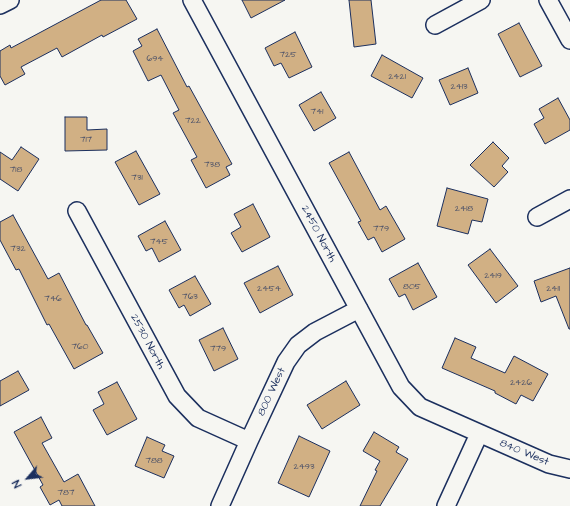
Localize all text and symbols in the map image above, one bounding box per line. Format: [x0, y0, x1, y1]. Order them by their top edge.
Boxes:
house number: 725 [279, 50, 297, 60]
house number: 694 [147, 54, 163, 64]
house number: 2421 [388, 72, 406, 82]
house number: 2413 [450, 82, 468, 92]
house number: 741 [311, 107, 323, 117]
house number: 722 [185, 116, 201, 126]
house number: 717 [80, 135, 92, 145]
house number: 738 [204, 160, 220, 170]
house number: 718 [10, 165, 22, 175]
house number: 731 [131, 173, 143, 183]
street label: 2450 North [298, 204, 338, 264]
house number: 2418 [455, 204, 473, 214]
house number: 779 [373, 224, 389, 234]
house number: 745 [150, 237, 168, 247]
house number: 732 [10, 244, 26, 254]
house number: 2419 [484, 271, 502, 281]
house number: 805 [403, 282, 421, 292]
house number: 2454 [257, 284, 281, 294]
house number: 2411 [546, 284, 560, 294]
house number: 763 [182, 292, 198, 302]
house number: 746 [44, 294, 62, 304]
street label: 2530 North [127, 312, 167, 372]
house number: 760 [72, 342, 88, 352]
house number: 779 [210, 344, 226, 354]
street label: 800 West [255, 366, 289, 418]
house number: 2426 [510, 378, 532, 388]
street label: 840 West [497, 437, 551, 469]
house number: 788 [145, 456, 163, 466]
north arrow [8, 458, 48, 498]
house number: 2493 [294, 462, 314, 472]
text: N [9, 477, 25, 490]
house number: 787 [58, 488, 74, 498]

